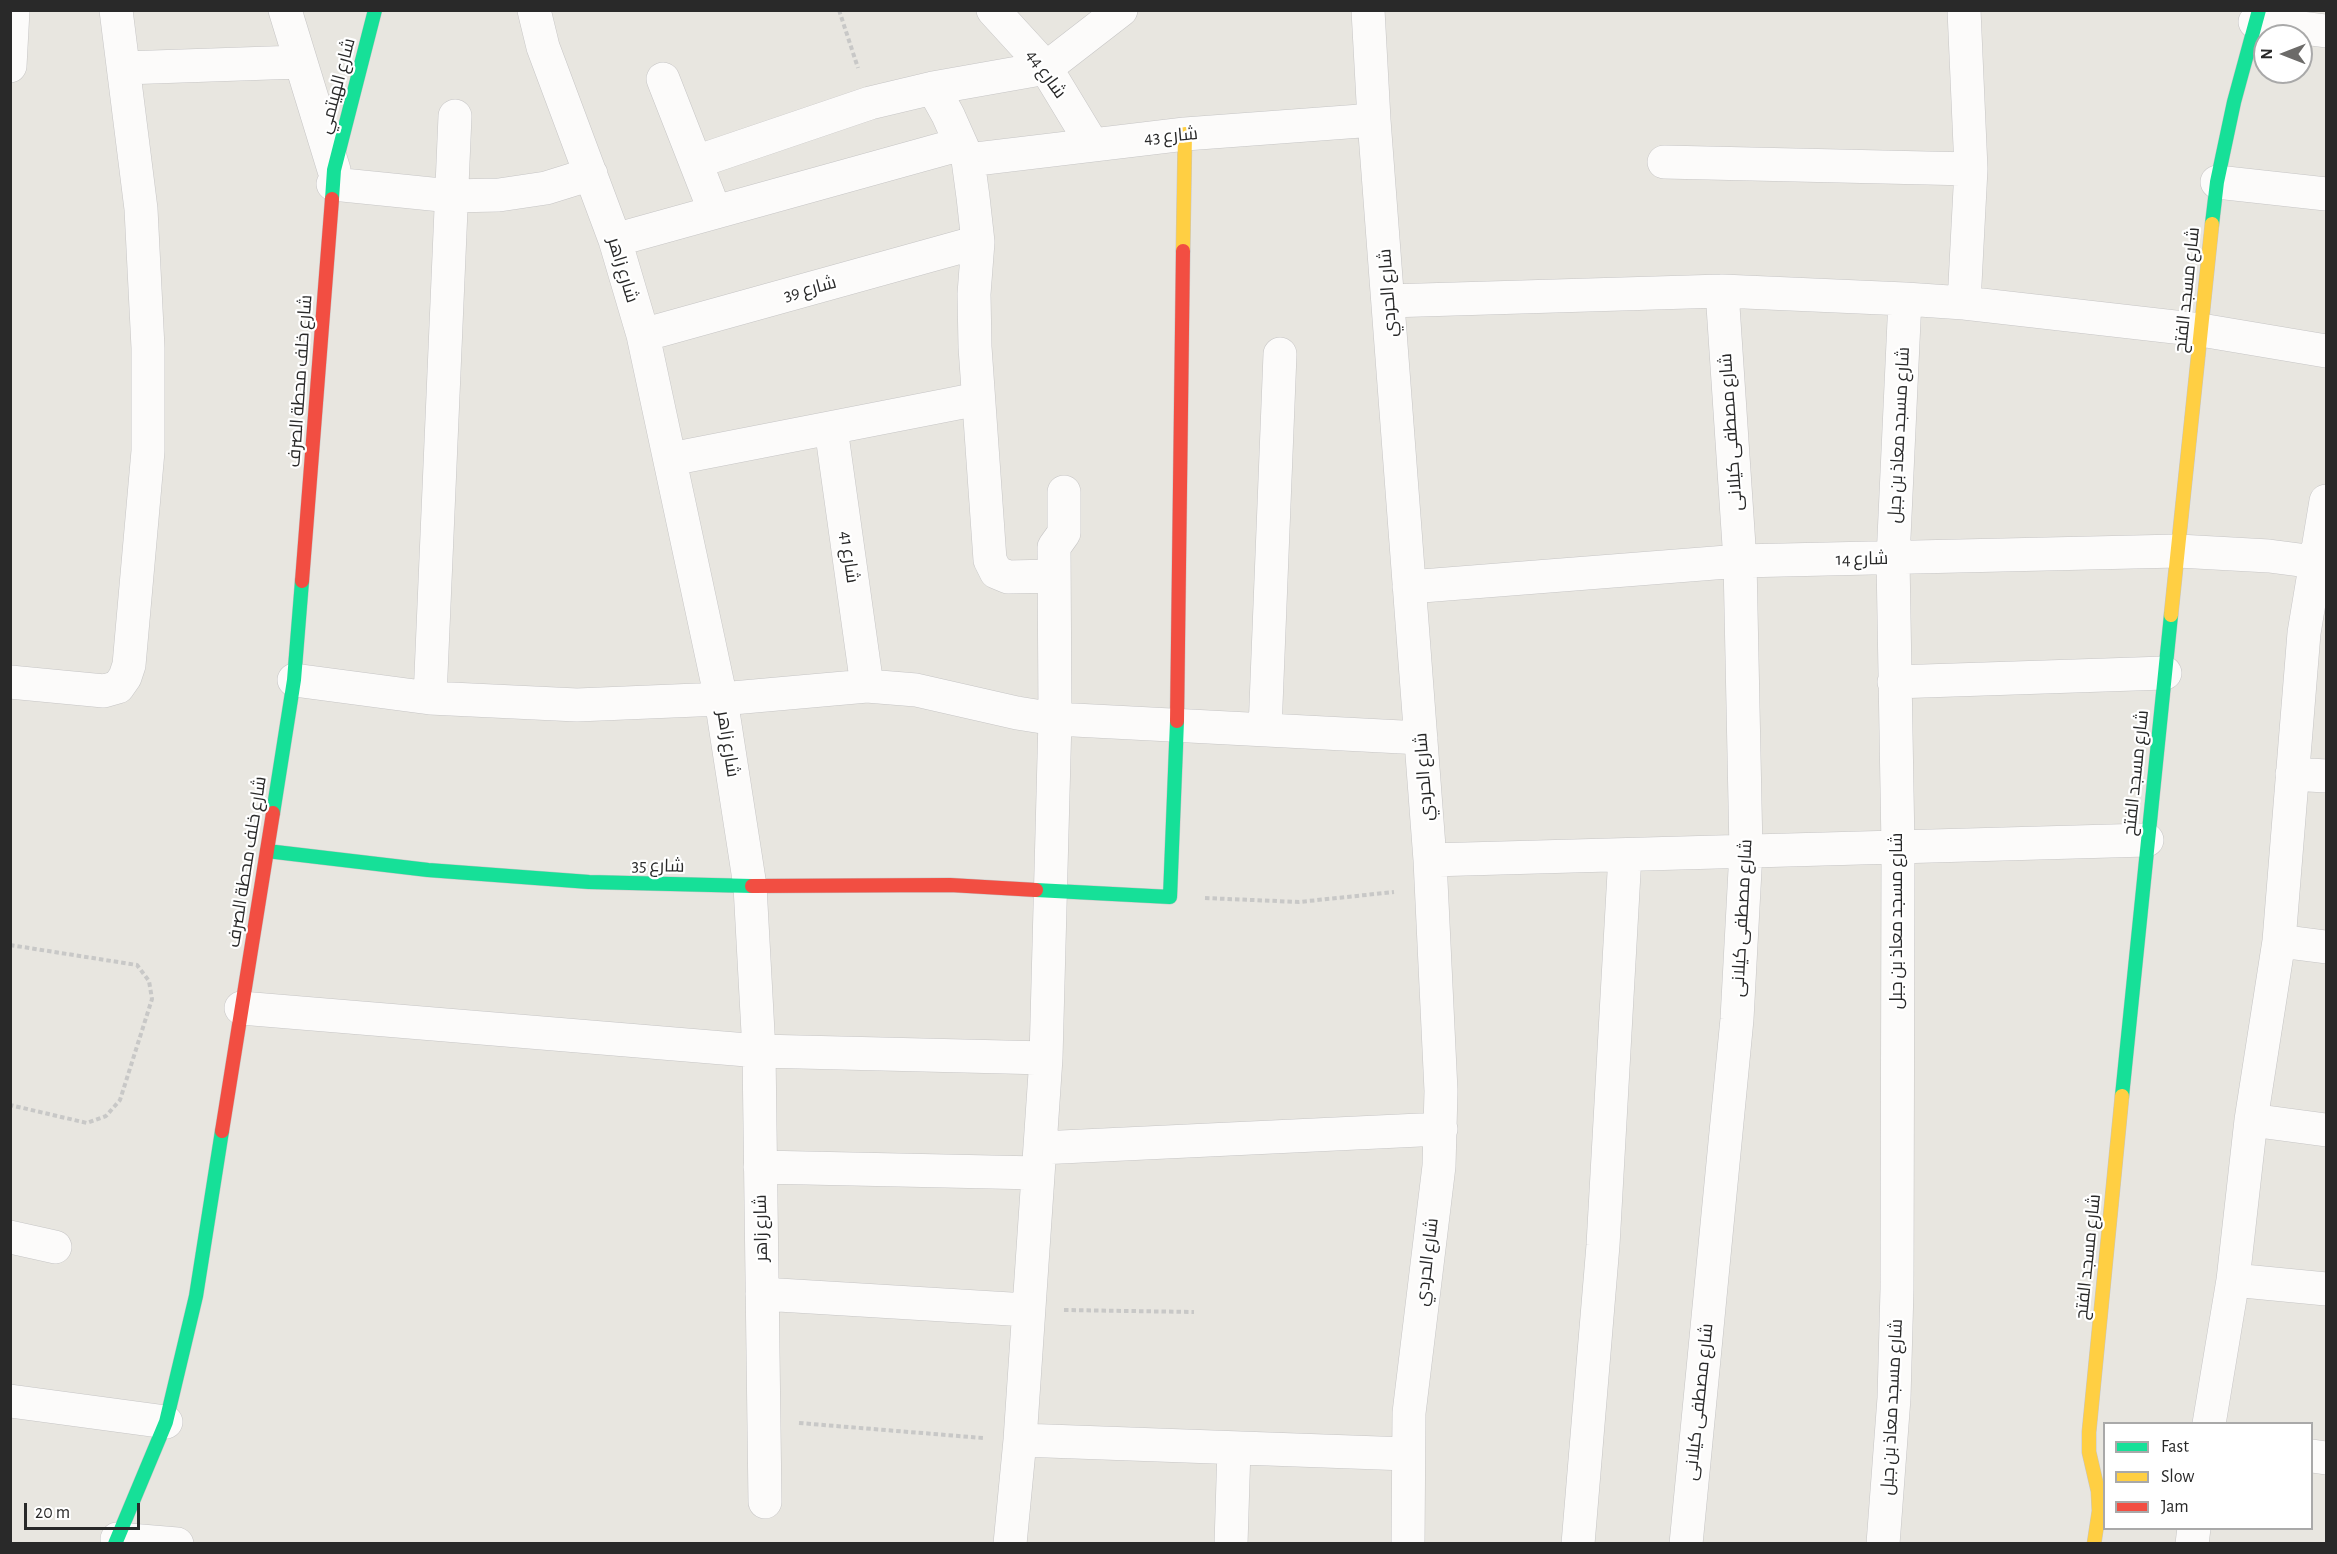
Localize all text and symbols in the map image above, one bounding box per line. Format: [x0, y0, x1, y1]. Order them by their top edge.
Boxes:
north arrow [2253, 24, 2313, 84]
street label: شارع الهيتمي [314, 36, 360, 136]
street label: شارع 44 [1021, 45, 1071, 103]
text: N [2259, 48, 2275, 60]
street label: شارع 43 [1143, 123, 1199, 149]
street label: شارع مسجد الفتح [2170, 226, 2204, 354]
street label: شارع زاهر [603, 235, 643, 305]
street label: شارع الحردي [1374, 248, 1402, 338]
street label: شارع 39 [781, 272, 839, 306]
street label: شارع خلف محطة الصرف [283, 294, 317, 468]
street label: شارع مسجد معاذ بن جبل [1884, 346, 1914, 524]
street label: شارع مصطفى كيلانى [1715, 352, 1747, 512]
street label: شارع 41 [835, 529, 863, 585]
street label: شارع 14 [1835, 548, 1889, 570]
street label: شارع زاهر [712, 709, 744, 779]
street label: شارع مسجد الفتح [2119, 709, 2153, 837]
street label: شارع الحردي [1410, 732, 1438, 822]
street label: شارع خلف محطة الصرف [223, 775, 271, 949]
street label: شارع مسجد معاذ بن جبل [1886, 833, 1908, 1009]
street label: شارع مصطفى كيلانى [1727, 839, 1757, 997]
street label: شارع 35 [631, 855, 685, 877]
street label: شارع مسجد الفتح [2071, 1193, 2105, 1321]
street label: شارع زاهر [750, 1194, 772, 1262]
street label: شارع الحردي [1411, 1217, 1443, 1307]
street label: شارع مسجد معاذ بن جبل [1877, 1318, 1907, 1496]
street label: شارع مصطفى كيلانى [1680, 1322, 1718, 1482]
legend [2103, 1422, 2313, 1530]
text: Fast [2161, 1438, 2189, 1456]
text: Slow [2161, 1468, 2194, 1486]
scale bar [27, 1491, 142, 1529]
text: Jam [2161, 1498, 2189, 1516]
text: 20 m [35, 1504, 70, 1522]

